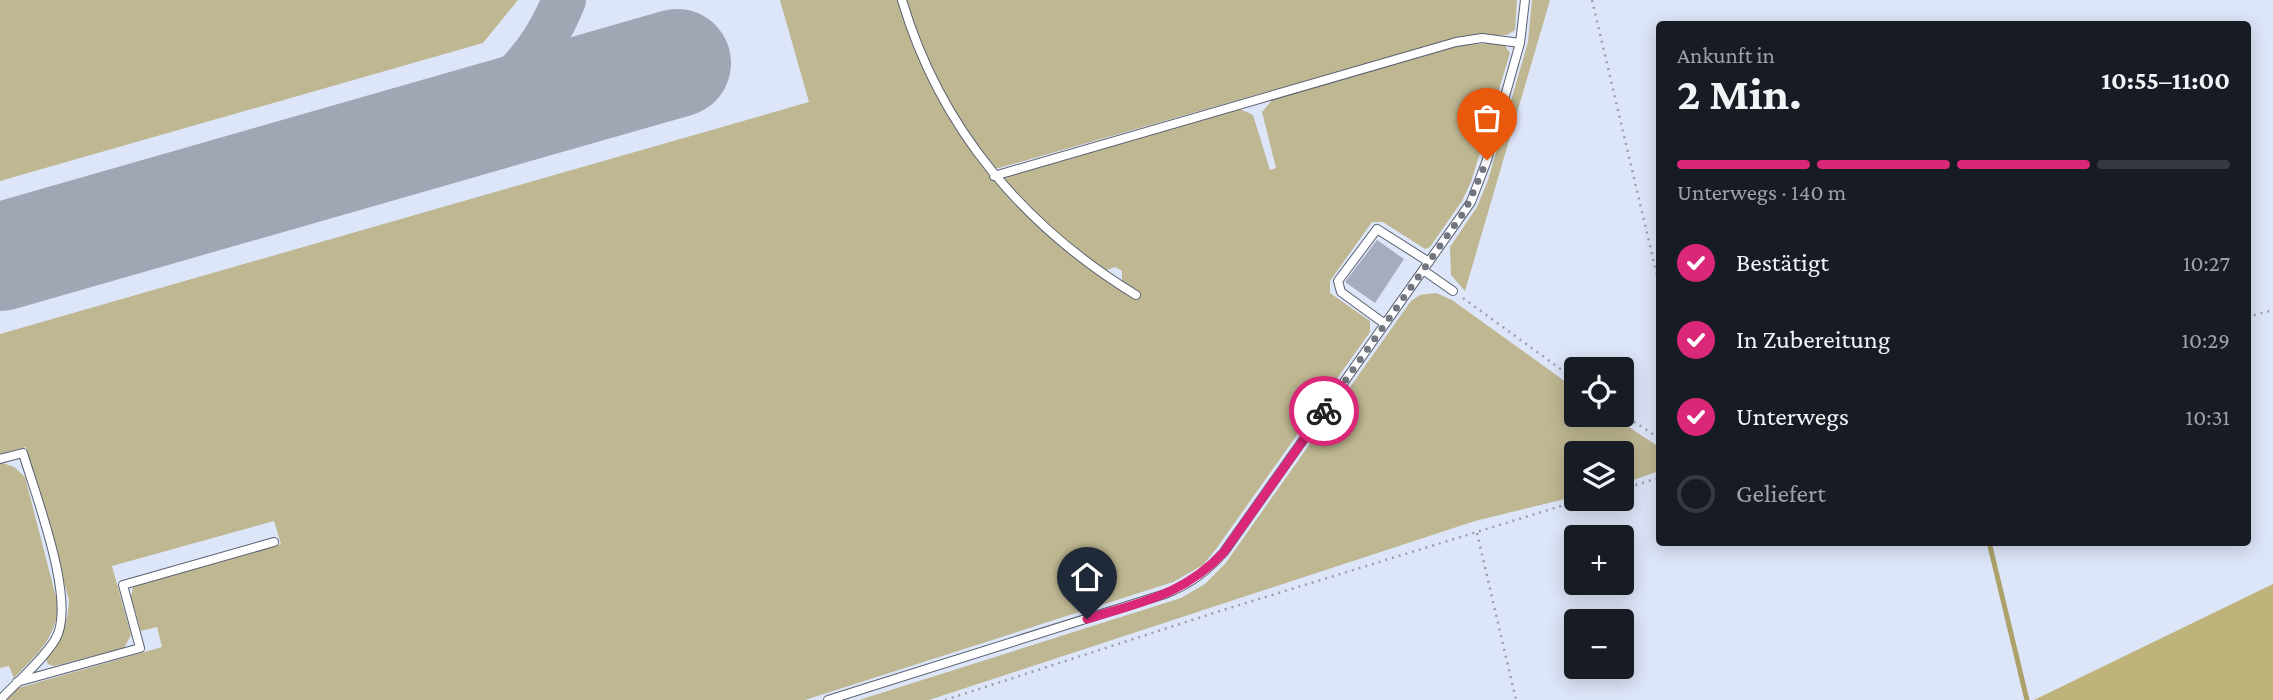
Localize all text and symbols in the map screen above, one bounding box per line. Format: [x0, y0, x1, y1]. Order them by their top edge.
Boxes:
text: Ankunft in [1677, 42, 1775, 68]
text: 10:55–11:00 [2101, 66, 2230, 95]
text: 2 Min. [1677, 68, 1802, 119]
pin [1457, 88, 1517, 160]
icon: bag [1468, 99, 1506, 137]
text: Unterwegs · 140 m [1677, 179, 1846, 205]
icon: check [1677, 244, 1715, 282]
text: Bestätigt [1736, 248, 1829, 277]
text: 10:27 [2183, 250, 2230, 276]
icon: check [1677, 321, 1715, 359]
text: In Zubereitung [1736, 325, 1890, 354]
text: 10:29 [2181, 327, 2230, 353]
map controls [1564, 357, 1634, 679]
button: locate [1564, 357, 1634, 427]
courier [1289, 376, 1359, 446]
icon: bike [1305, 392, 1343, 430]
icon: check [1677, 398, 1715, 436]
text: Unterwegs [1736, 402, 1849, 431]
text: 10:31 [2186, 404, 2230, 430]
button: layers [1564, 441, 1634, 511]
text: Geliefert [1736, 479, 1826, 508]
button: + [1564, 525, 1634, 595]
pin [1057, 547, 1117, 619]
icon: home [1068, 558, 1106, 596]
button: − [1564, 609, 1634, 679]

